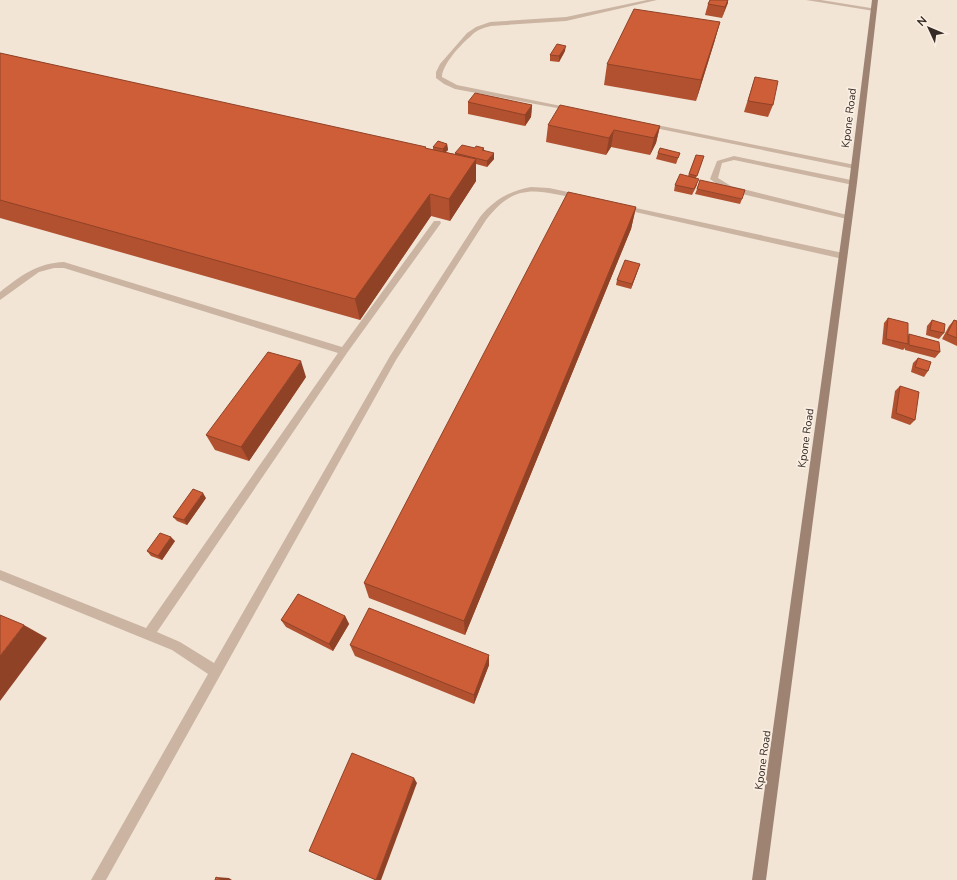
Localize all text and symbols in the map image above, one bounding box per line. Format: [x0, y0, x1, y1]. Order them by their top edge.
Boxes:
north arrow [909, 8, 949, 48]
text: N [914, 13, 930, 30]
street label: Kpone Road [838, 87, 860, 149]
street label: Kpone Road [794, 407, 818, 469]
street label: Kpone Road [751, 729, 775, 791]

